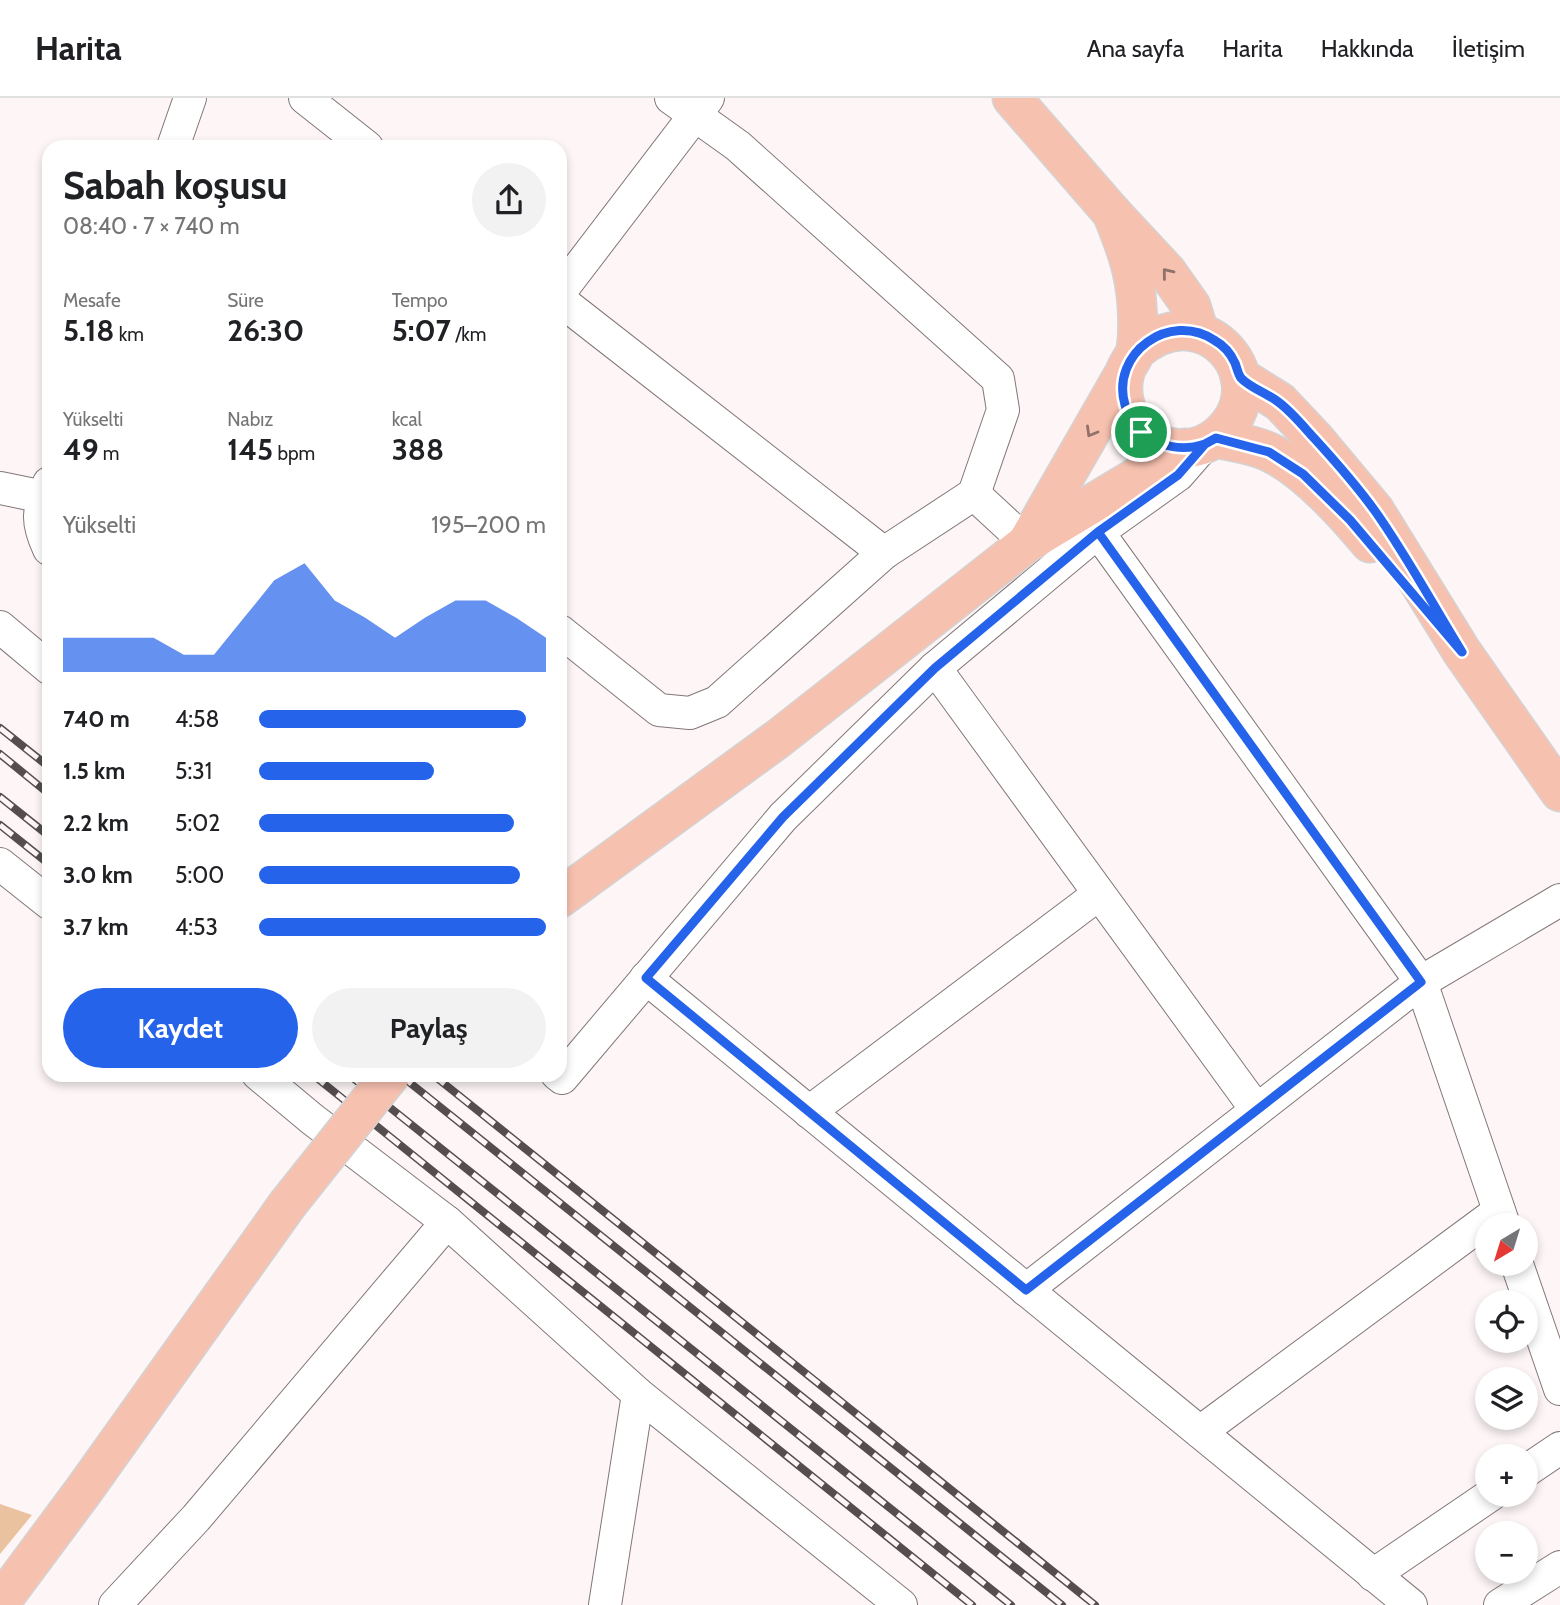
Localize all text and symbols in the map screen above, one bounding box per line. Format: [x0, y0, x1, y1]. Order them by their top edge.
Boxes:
text: Harita [35, 28, 122, 68]
text: Ana sayfa [1087, 34, 1184, 63]
text: Harita [1222, 34, 1283, 63]
text: Hakkında [1321, 34, 1414, 63]
text: İletişim [1452, 34, 1525, 63]
text: Sabah koşusu [63, 162, 287, 209]
button: share [472, 163, 546, 237]
text: 08:40 · 7 × 740 m [63, 212, 240, 240]
one-way arrow [1163, 269, 1176, 281]
text: Mesafe [63, 289, 121, 312]
text: Süre [227, 289, 264, 312]
text: Tempo [392, 289, 448, 312]
text: 5.18 [63, 312, 114, 349]
text: 26:30 [227, 312, 304, 349]
text: 5:07 [392, 312, 451, 349]
text: km [114, 323, 144, 346]
text: /km [451, 323, 487, 346]
pin [1111, 402, 1171, 462]
text: Yükselti [63, 408, 123, 431]
text: Nabız [227, 408, 273, 431]
text: kcal [392, 408, 422, 431]
icon: arrive [1122, 413, 1160, 451]
one-way arrow [1086, 424, 1099, 437]
text: 49 [63, 431, 99, 468]
text: 145 [227, 431, 273, 468]
text: 388 [392, 431, 444, 468]
text: m [99, 442, 119, 465]
text: bpm [273, 442, 315, 465]
text: Yükselti [63, 511, 136, 539]
text: 195–200 m [431, 511, 546, 539]
text: 740 m [63, 705, 130, 733]
text: 4:58 [175, 705, 219, 733]
text: 1.5 km [63, 757, 125, 785]
text: 5:31 [175, 757, 212, 785]
text: 2.2 km [63, 809, 129, 837]
text: 5:02 [175, 809, 220, 837]
text: 3.0 km [63, 861, 133, 889]
text: 5:00 [175, 861, 224, 889]
text: 3.7 km [63, 913, 129, 941]
text: 4:53 [175, 913, 218, 941]
button: Kaydet [63, 988, 298, 1068]
button: Paylaş [312, 988, 546, 1068]
north arrow [1475, 1213, 1538, 1276]
map controls [1475, 1213, 1538, 1584]
button: locate [1475, 1290, 1538, 1353]
button: layers [1475, 1367, 1538, 1430]
button: + [1475, 1444, 1538, 1507]
button: − [1475, 1521, 1538, 1584]

